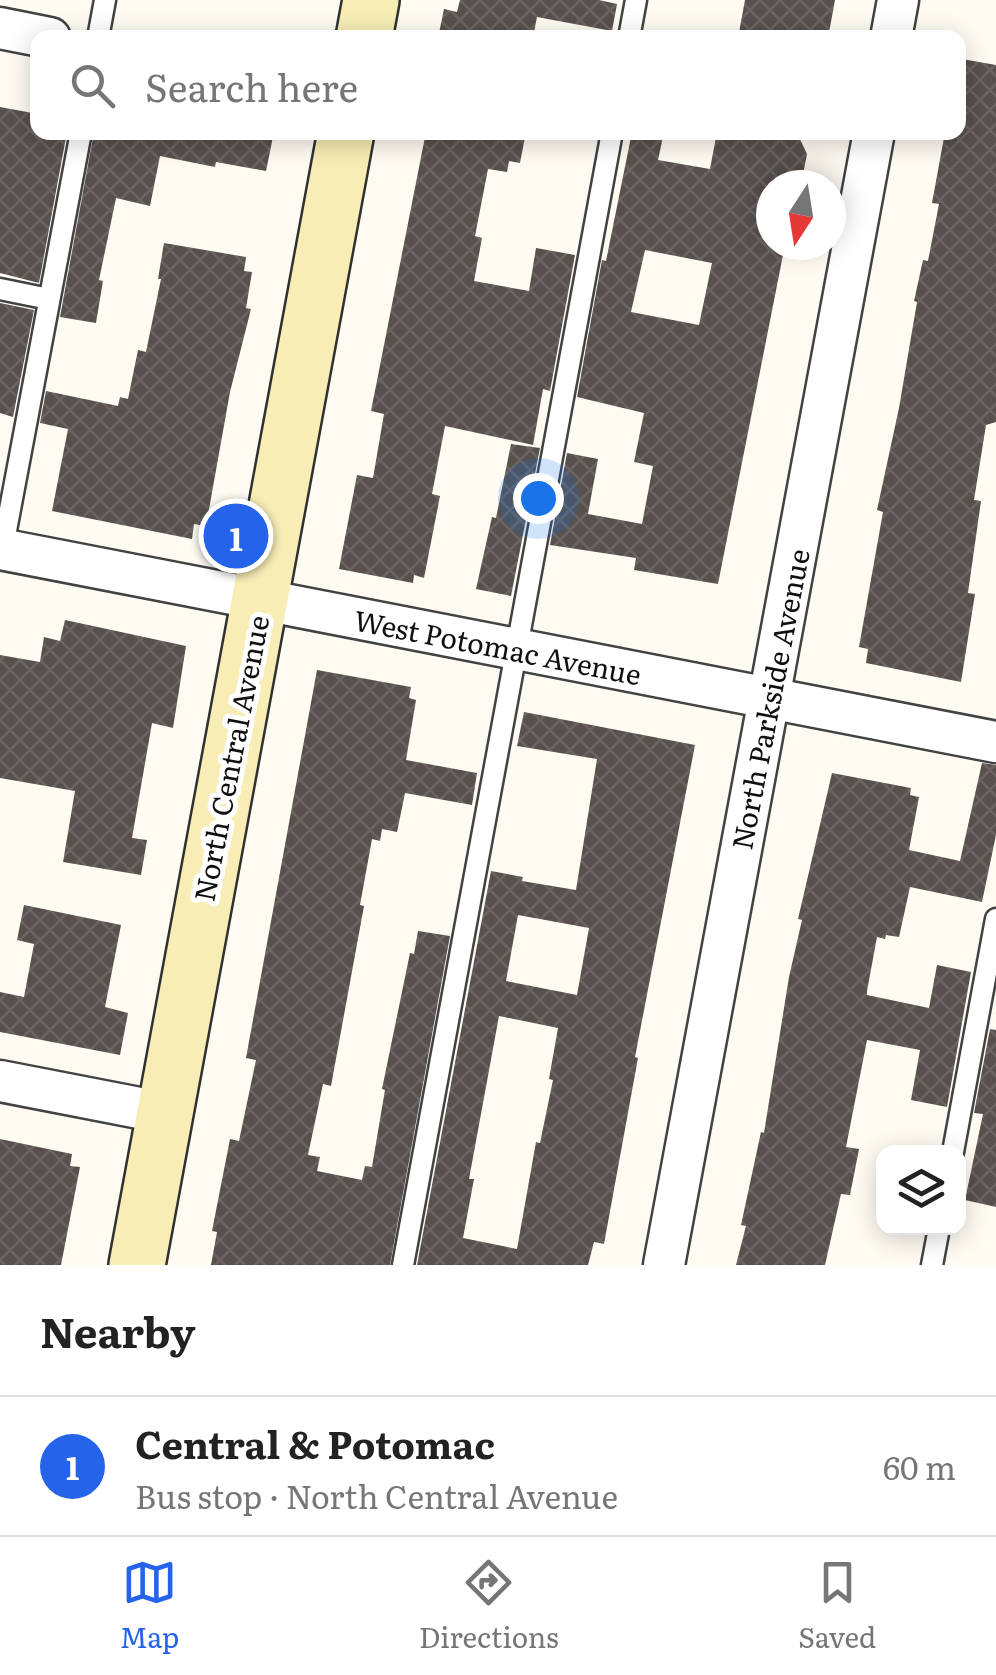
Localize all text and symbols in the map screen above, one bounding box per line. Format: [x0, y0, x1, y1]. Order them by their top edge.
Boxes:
search box [30, 30, 966, 140]
text: Search here [145, 57, 358, 114]
icon: search [65, 58, 120, 113]
north arrow [756, 170, 846, 260]
your location [513, 473, 564, 524]
pin: 1 [204, 498, 268, 574]
street label: North Parkside Avenue [719, 545, 819, 853]
street label: West Potomac Avenue [351, 598, 645, 694]
street label: North Central Avenue [182, 611, 278, 905]
map controls [876, 1145, 966, 1235]
button: layers [876, 1145, 966, 1235]
text: Nearby [40, 1299, 196, 1361]
text: Central & Potomac [135, 1414, 495, 1471]
text: 1 [66, 1442, 79, 1490]
text: 60 m [883, 1442, 956, 1490]
text: Bus stop · North Central Avenue [135, 1471, 618, 1519]
tab: Map [120, 1555, 179, 1657]
tab: Directions [419, 1555, 559, 1657]
tab: Saved [798, 1555, 876, 1657]

